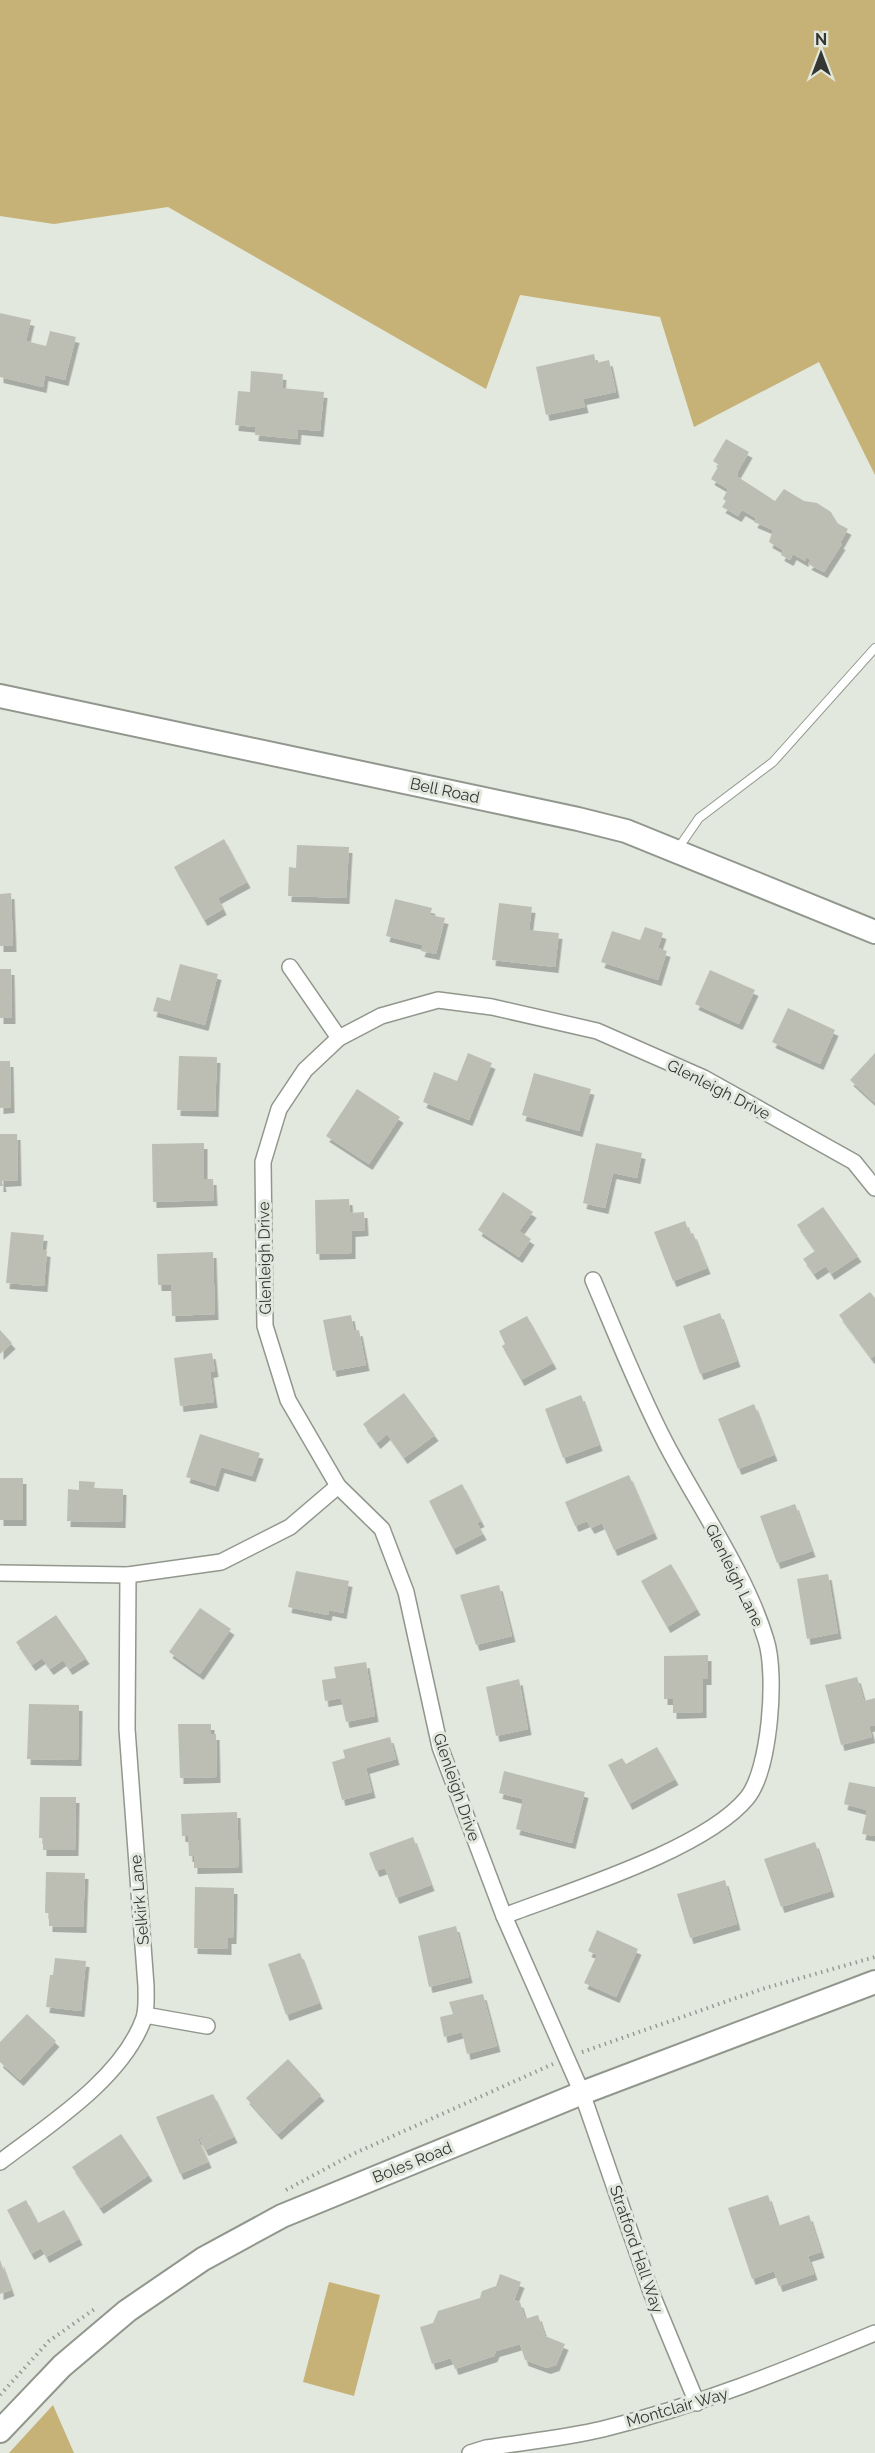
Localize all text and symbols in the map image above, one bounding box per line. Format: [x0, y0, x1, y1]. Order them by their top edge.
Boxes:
north arrow [791, 24, 851, 84]
text: N [815, 30, 827, 49]
street label: Bell Road [408, 774, 482, 807]
street label: Glenleigh Drive [664, 1055, 774, 1124]
street label: Glenleigh Drive [254, 1201, 275, 1315]
street label: Glenleigh Lane [702, 1521, 768, 1630]
street label: Glenleigh Drive [429, 1731, 484, 1844]
street label: Selkirk Lane [126, 1854, 153, 1946]
street label: Boles Road [370, 2138, 455, 2187]
street label: Stratford Hall Way [606, 2183, 667, 2316]
street label: Montclair Way [624, 2384, 731, 2431]

